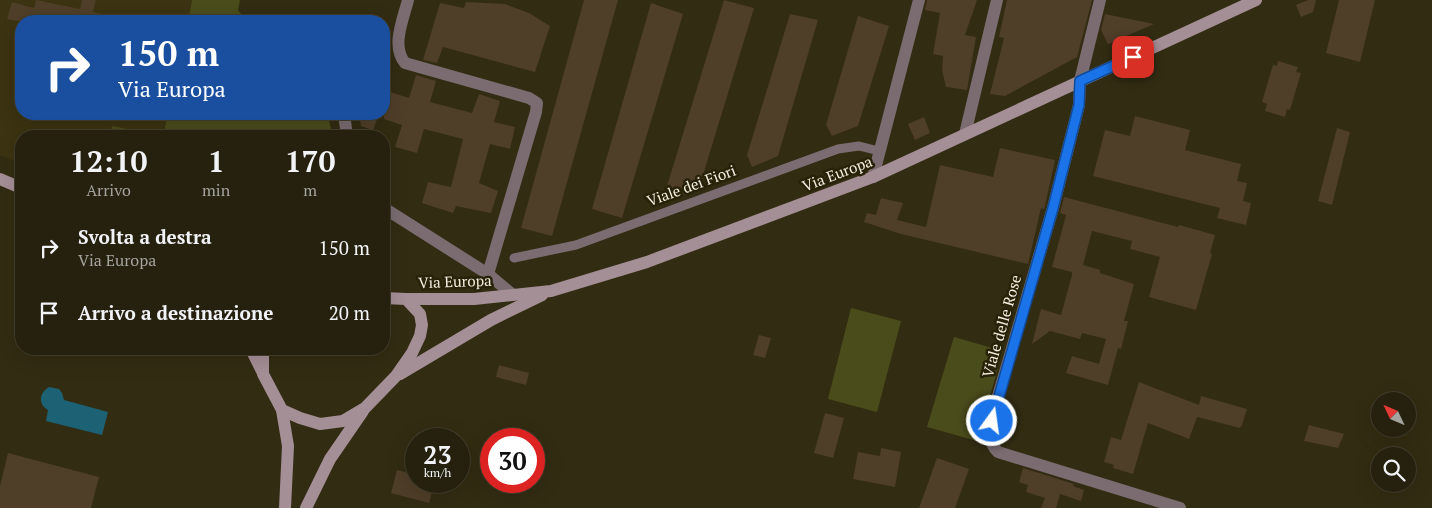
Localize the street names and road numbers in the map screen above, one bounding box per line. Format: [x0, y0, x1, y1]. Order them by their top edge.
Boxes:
street label: Via Europa [799, 150, 875, 196]
street label: Viale dei Fiori [644, 160, 738, 210]
street label: Via Europa [418, 270, 492, 292]
street label: Viale delle Rose [977, 272, 1025, 380]

